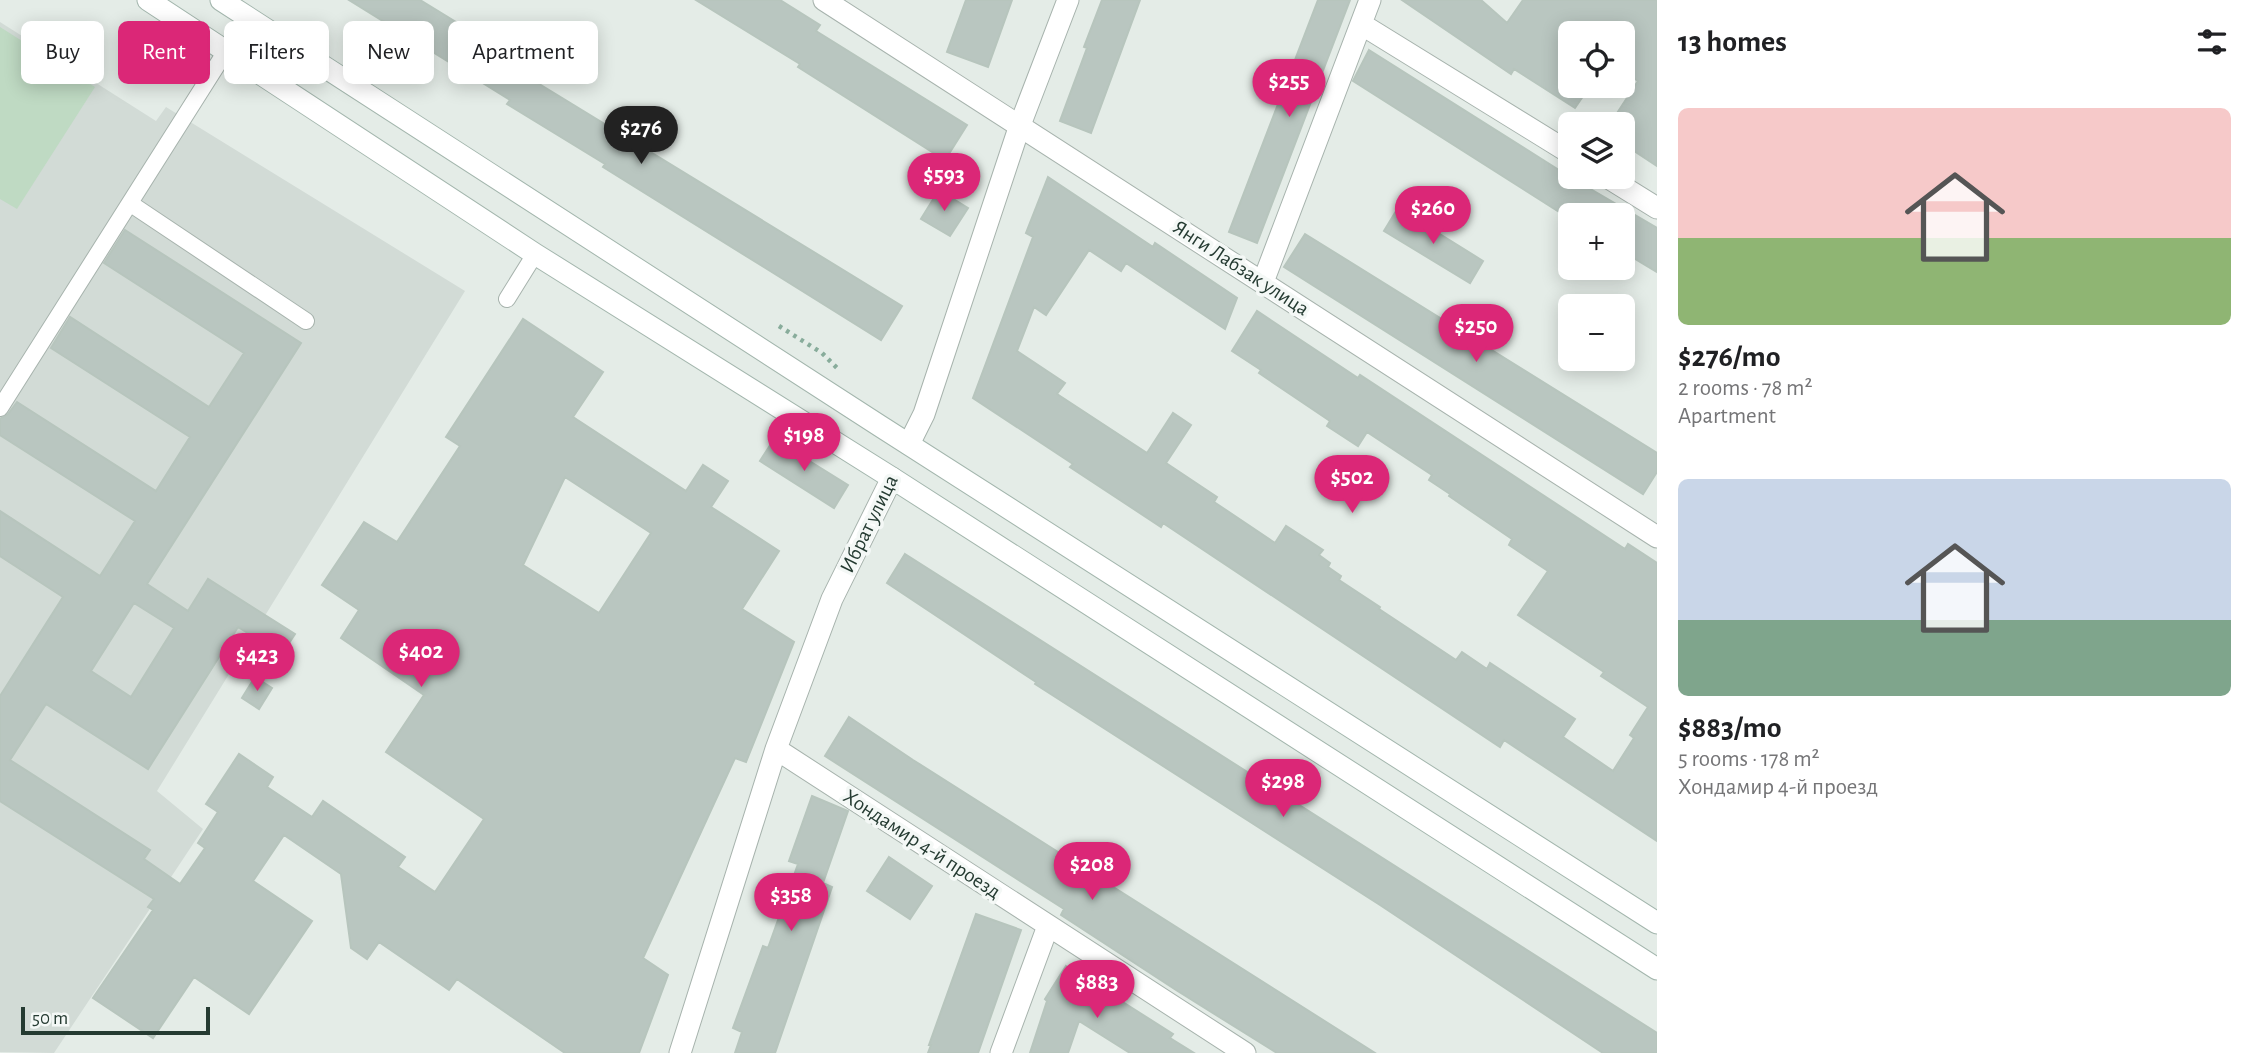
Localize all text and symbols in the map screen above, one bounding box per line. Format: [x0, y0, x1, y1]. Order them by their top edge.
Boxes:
chip: Buy [21, 21, 104, 84]
chip: Rent [118, 21, 210, 84]
chip: Filters [224, 21, 329, 84]
chip: New [343, 21, 434, 84]
chip: Apartment [448, 21, 598, 84]
map controls [1558, 21, 1635, 371]
button: locate [1558, 21, 1635, 98]
icon: filters [2193, 23, 2231, 61]
text: 13 homes [1678, 27, 1787, 57]
pin: $255 [1248, 60, 1330, 119]
text: $255 [1268, 70, 1310, 93]
pin: $276 [600, 106, 682, 166]
button: layers [1558, 112, 1635, 189]
text: $276 [620, 117, 662, 140]
pin: $593 [903, 154, 985, 213]
icon: home [1892, 154, 2018, 280]
text: $593 [923, 164, 965, 187]
pin: $260 [1392, 187, 1474, 246]
text: $260 [1411, 197, 1455, 220]
button: + [1558, 203, 1635, 280]
street label: Янги Лабзак улица [1169, 216, 1313, 320]
button: − [1558, 294, 1635, 371]
pin: $250 [1435, 304, 1517, 364]
text: $250 [1454, 315, 1498, 338]
text: $276/mo [1678, 342, 1781, 372]
text: 2 rooms · 78 m² [1678, 377, 1813, 400]
text: Apartment [1678, 405, 1776, 428]
pin: $198 [763, 414, 845, 473]
text: $198 [783, 424, 825, 447]
pin: $502 [1311, 456, 1393, 515]
text: $502 [1330, 466, 1374, 489]
street label: Ибрат улица [836, 471, 902, 576]
icon: home [1892, 525, 2018, 651]
pin: $402 [380, 630, 462, 689]
pin: $423 [216, 634, 298, 693]
text: $402 [399, 640, 443, 663]
text: $423 [236, 644, 278, 667]
text: $883/mo [1678, 713, 1782, 743]
text: 5 rooms · 178 m² [1678, 748, 1820, 771]
pin: $298 [1242, 760, 1324, 819]
text: $298 [1261, 770, 1305, 793]
text: Хондамир 4-й проезд [1678, 776, 1878, 799]
street label: Хондамир 4-й проезд [840, 785, 1004, 903]
pin: $208 [1051, 842, 1133, 902]
text: $208 [1070, 853, 1114, 876]
pin: $358 [750, 874, 832, 933]
text: $358 [770, 884, 812, 907]
pin: $883 [1056, 960, 1138, 1020]
text: $883 [1076, 971, 1118, 994]
scale bar [21, 1004, 210, 1036]
text: 50 m [32, 1009, 68, 1028]

